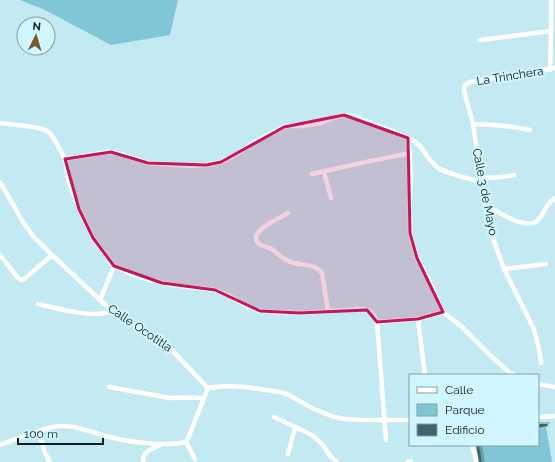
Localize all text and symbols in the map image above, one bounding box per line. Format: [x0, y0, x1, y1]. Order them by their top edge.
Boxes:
north arrow [16, 16, 56, 56]
text: N [32, 20, 42, 33]
street label: La Trinchera [475, 64, 545, 88]
street label: Calle 3 de Mayo [470, 147, 500, 237]
street label: Calle Ocotitla [105, 301, 175, 355]
legend [409, 374, 539, 446]
text: Calle [445, 383, 473, 397]
text: Parque [445, 403, 485, 417]
scale bar [18, 420, 103, 446]
text: Edificio [445, 423, 485, 437]
text: 100 m [24, 427, 58, 441]

